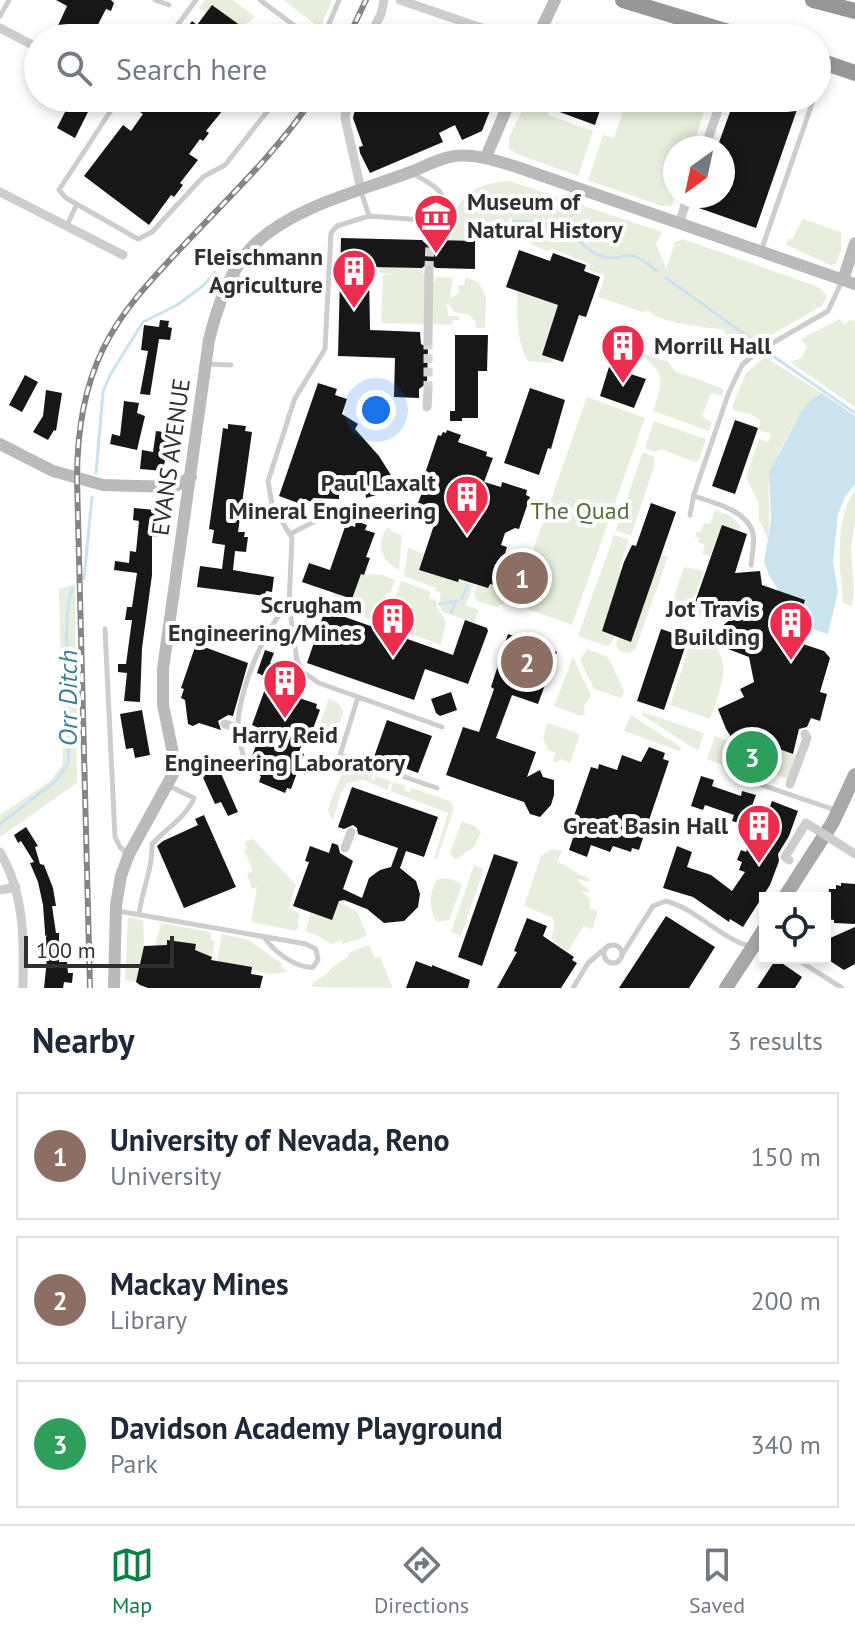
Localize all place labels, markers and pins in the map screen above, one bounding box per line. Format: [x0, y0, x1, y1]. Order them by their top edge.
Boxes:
place label: Museum of Natural History [467, 186, 623, 245]
museum icon: Museum of Natural History [412, 192, 460, 255]
place label: Fleischmann Agriculture [194, 241, 323, 300]
building icon: Fleischmann Agriculture [330, 247, 378, 310]
building icon: Morrill Hall [599, 322, 647, 385]
place label: Morrill Hall [654, 330, 772, 361]
place label: Paul Laxalt Mineral Engineering [229, 467, 437, 526]
building icon: Paul Laxalt Mineral Engineering [443, 473, 491, 536]
pin: 1 [496, 548, 548, 608]
place label: Scrugham Engineering/Mines [168, 589, 362, 648]
place label: Jot Travis Building [665, 593, 760, 652]
building icon: Scrugham Engineering/Mines [369, 595, 417, 658]
building icon: Jot Travis Building [767, 599, 815, 662]
pin: 2 [501, 632, 553, 692]
building icon: Harry Reid Engineering Laboratory [261, 657, 309, 720]
place label: Harry Reid Engineering Laboratory [165, 719, 406, 778]
pin: 3 [726, 727, 778, 787]
building icon: Great Basin Hall [735, 802, 783, 865]
place label: Great Basin Hall [563, 810, 729, 841]

